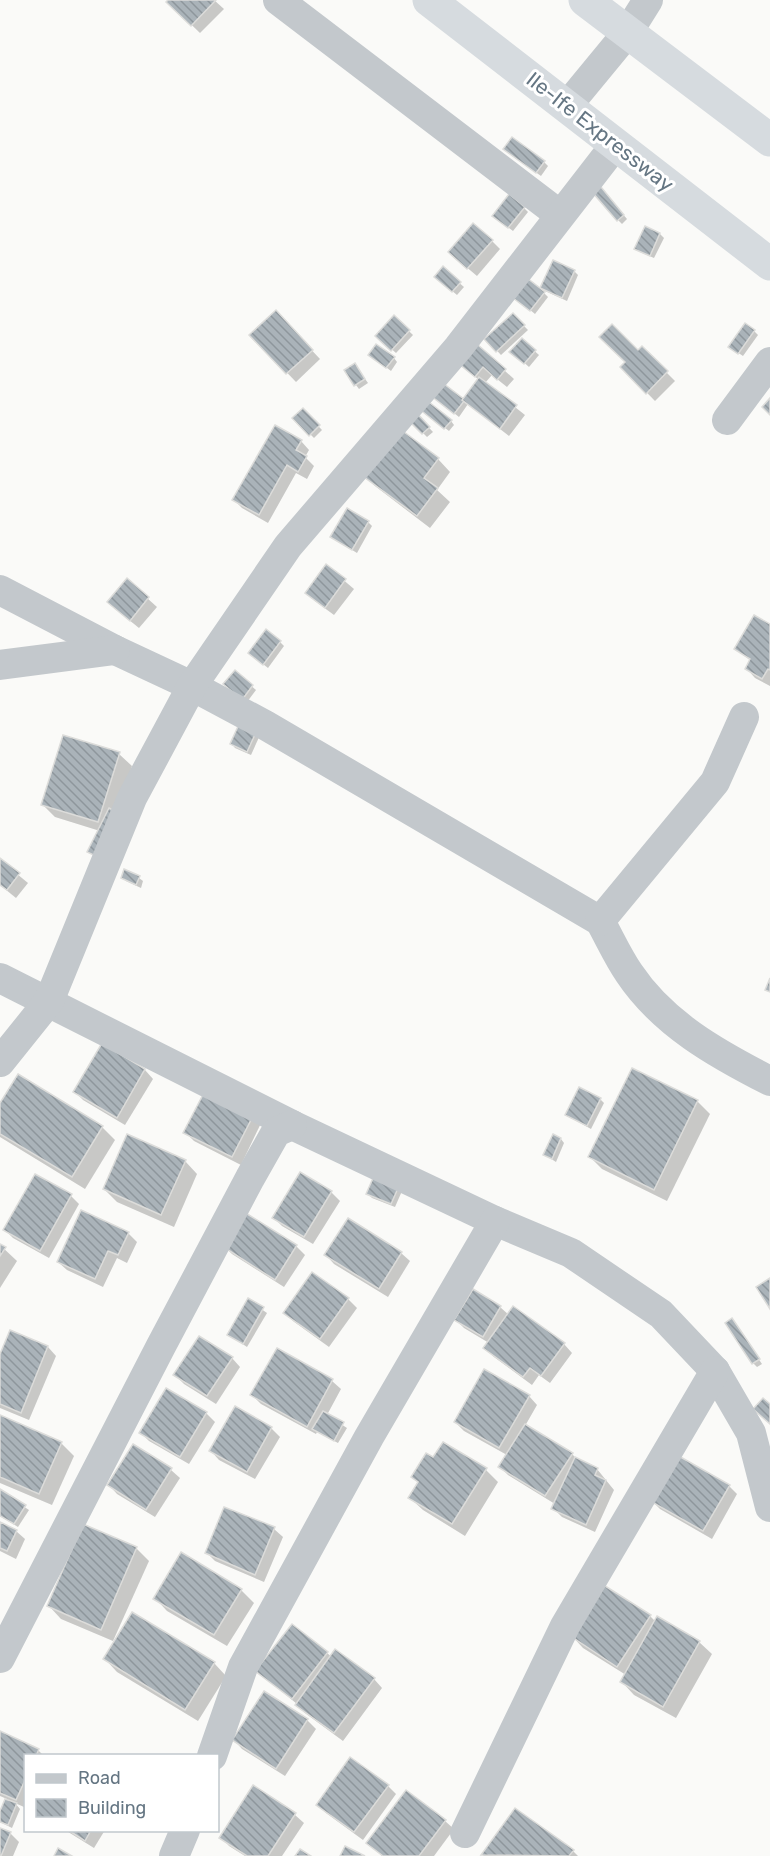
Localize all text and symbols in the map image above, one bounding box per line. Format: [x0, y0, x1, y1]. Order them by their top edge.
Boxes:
street label: Ile-Ife Expressway [522, 66, 679, 197]
legend [24, 1754, 219, 1832]
text: Road [78, 1767, 121, 1789]
text: Building [78, 1797, 146, 1819]

